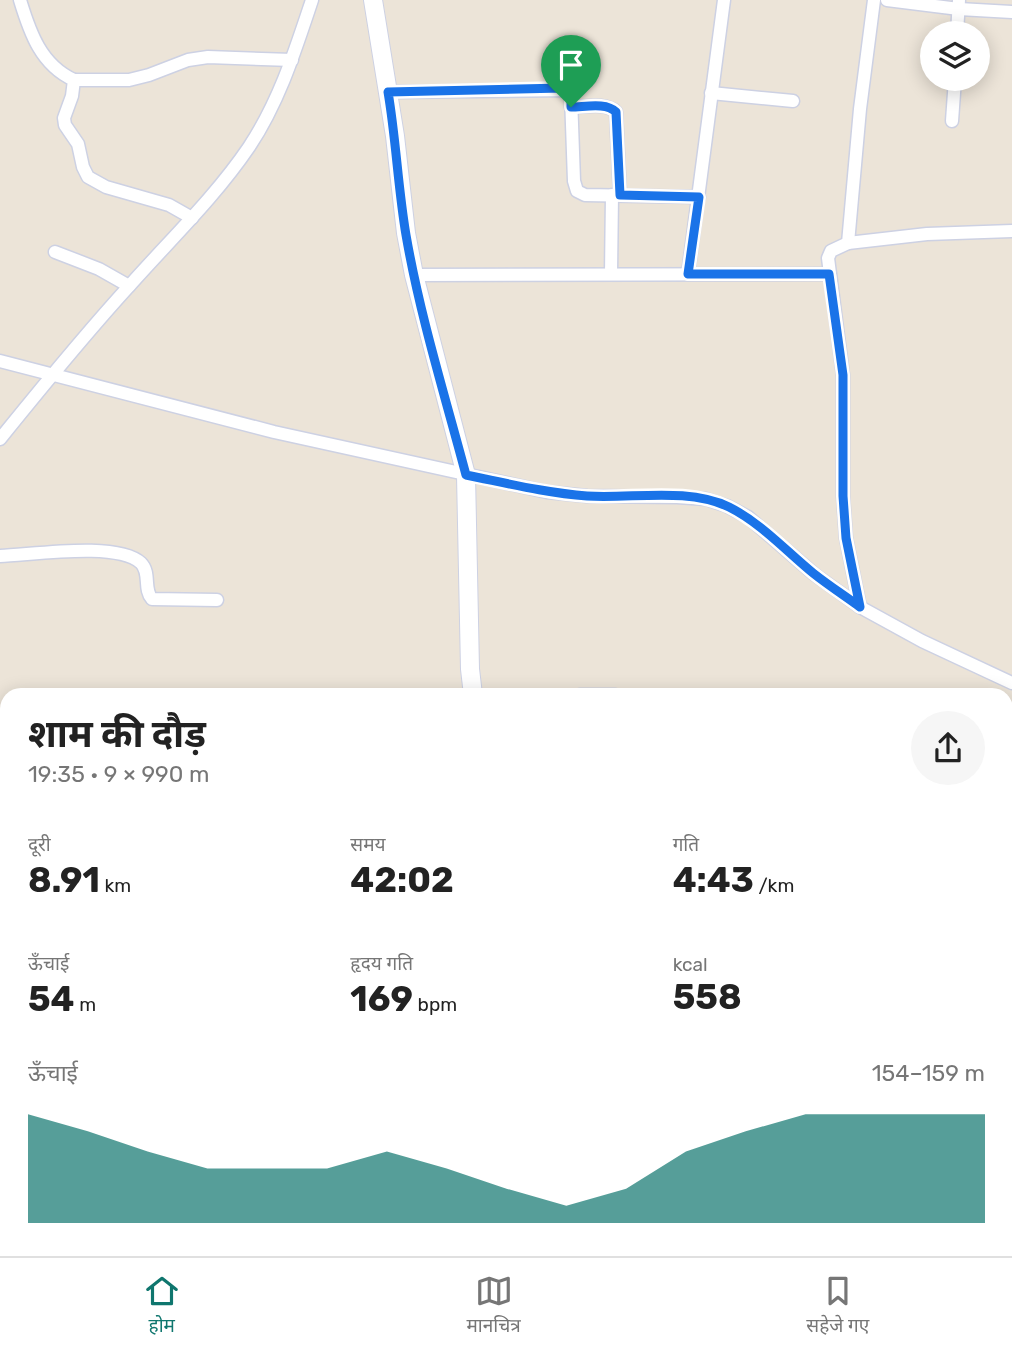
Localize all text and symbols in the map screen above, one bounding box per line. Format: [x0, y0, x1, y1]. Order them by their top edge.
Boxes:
map controls [920, 21, 990, 91]
button: layers [920, 21, 990, 91]
pin [541, 35, 601, 107]
icon: arrive [552, 46, 590, 84]
text: शाम की दौड़ [28, 711, 206, 757]
button: share [911, 711, 985, 785]
text: 19:35 · 9 × 990 m [28, 760, 209, 788]
text: दूरी [28, 833, 51, 856]
text: समय [350, 833, 386, 856]
text: गति [673, 833, 699, 856]
text: 8.91 [28, 859, 100, 901]
text: 42:02 [350, 859, 454, 901]
text: 4:43 [673, 859, 754, 901]
text: km [100, 874, 131, 897]
text: /km [754, 874, 794, 897]
text: ऊँचाई [28, 952, 69, 975]
text: हृदय गति [350, 952, 413, 975]
text: kcal [673, 953, 708, 976]
text: 558 [673, 976, 742, 1018]
text: 54 [28, 978, 75, 1020]
text: 169 [350, 978, 413, 1020]
text: m [75, 993, 96, 1016]
text: bpm [413, 993, 457, 1016]
text: ऊँचाई [28, 1059, 78, 1087]
text: 154–159 m [872, 1059, 985, 1087]
tab: होम [143, 1272, 181, 1340]
tab: मानचित्र [466, 1272, 521, 1340]
tab: सहेजे गए [806, 1272, 869, 1340]

